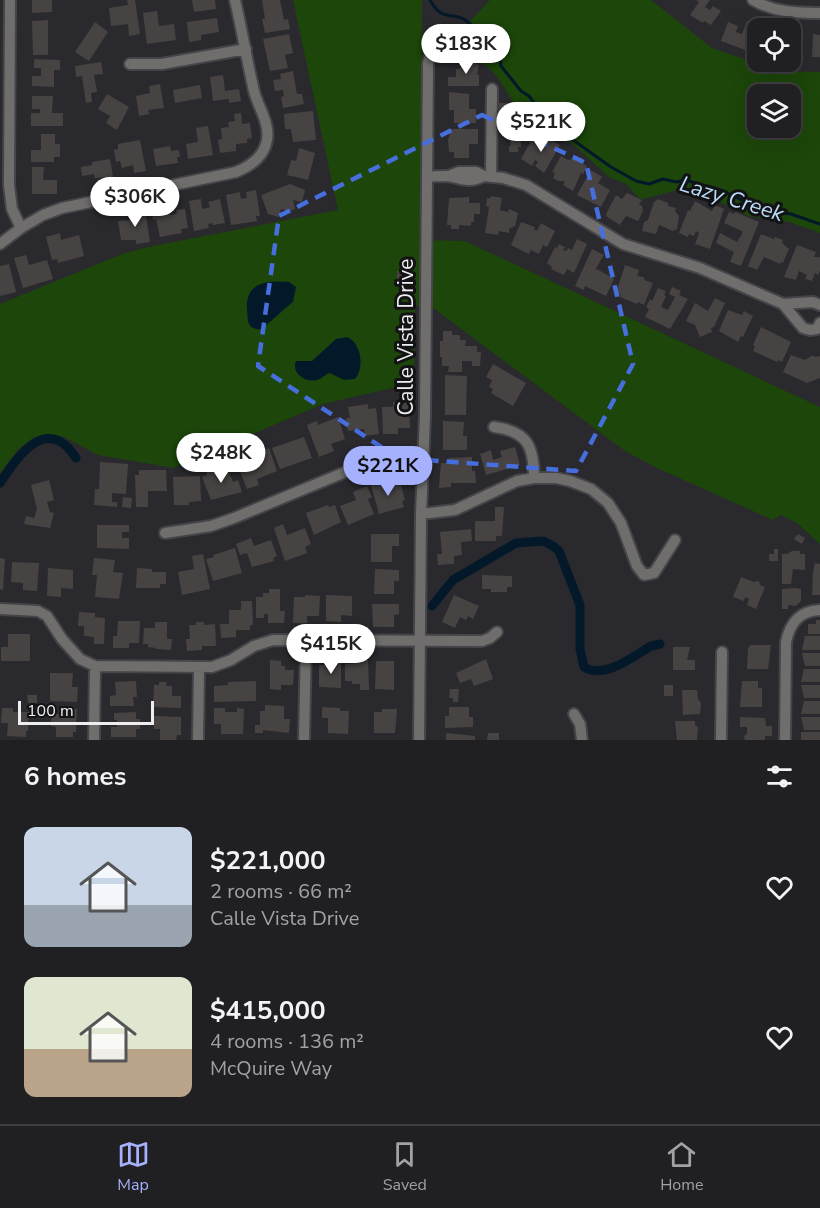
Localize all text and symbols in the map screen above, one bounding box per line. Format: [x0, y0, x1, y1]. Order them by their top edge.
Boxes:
map controls [747, 18, 801, 138]
button: locate [747, 18, 801, 72]
pin: $183K [424, 24, 508, 75]
text: $183K [435, 30, 497, 57]
button: layers [747, 84, 801, 138]
pin: $521K [499, 102, 583, 153]
text: $521K [510, 108, 572, 135]
water label: Lazy Creek [676, 169, 788, 229]
pin: $306K [93, 177, 177, 228]
text: $306K [104, 183, 166, 210]
street label: Calle Vista Drive [392, 259, 420, 415]
pin: $248K [179, 433, 263, 484]
text: $248K [190, 439, 252, 466]
pin: $221K [346, 446, 430, 497]
text: $221K [357, 452, 419, 479]
pin: $415K [289, 624, 373, 675]
text: $415K [300, 630, 362, 657]
scale bar [18, 698, 154, 726]
text: 100 m [27, 700, 74, 722]
text: 6 homes [24, 759, 126, 794]
icon: filters [763, 760, 796, 793]
text: $221,000 [210, 843, 326, 878]
icon: home [72, 851, 144, 923]
icon: heart [763, 871, 796, 904]
text: 2 rooms · 66 m² [210, 878, 352, 905]
text: Calle Vista Drive [210, 905, 359, 932]
text: $415,000 [210, 993, 326, 1028]
icon: home [72, 1001, 144, 1073]
icon: heart [763, 1021, 796, 1054]
text: 4 rooms · 136 m² [210, 1028, 364, 1055]
text: McQuire Way [210, 1055, 332, 1082]
tab: Map [117, 1138, 150, 1196]
tab: Saved [383, 1138, 427, 1196]
tab: Home [660, 1138, 703, 1196]

